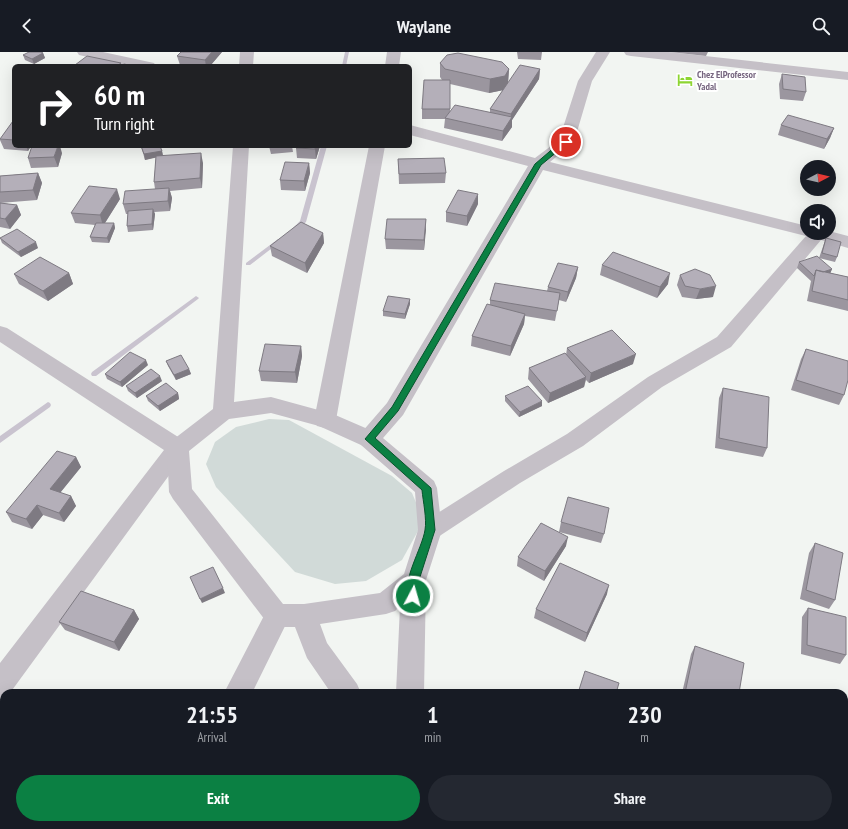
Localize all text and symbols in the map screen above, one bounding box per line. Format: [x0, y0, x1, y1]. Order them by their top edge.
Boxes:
icon: back [16, 15, 38, 37]
text: Waylane [397, 15, 451, 38]
icon: search [810, 15, 832, 37]
place label: Chez ElProfessor Yadal [696, 68, 756, 93]
hotel icon: Chez ElProfessor Yadal [676, 71, 694, 89]
text: 60 m [94, 76, 145, 113]
icon: right [28, 80, 80, 132]
text: Turn right [94, 112, 154, 135]
pin [549, 125, 583, 159]
icon: arrive [555, 131, 577, 153]
north arrow [800, 160, 836, 196]
map controls [800, 160, 836, 240]
button: sound [800, 204, 836, 240]
position arrow [392, 575, 434, 617]
text: 21:55 [186, 699, 238, 730]
text: 1 [427, 699, 438, 730]
text: 230 [627, 699, 662, 730]
text: Arrival [197, 729, 227, 746]
text: min [424, 729, 441, 746]
text: m [640, 729, 649, 746]
button: Exit [16, 775, 420, 821]
button: Share [428, 775, 832, 821]

